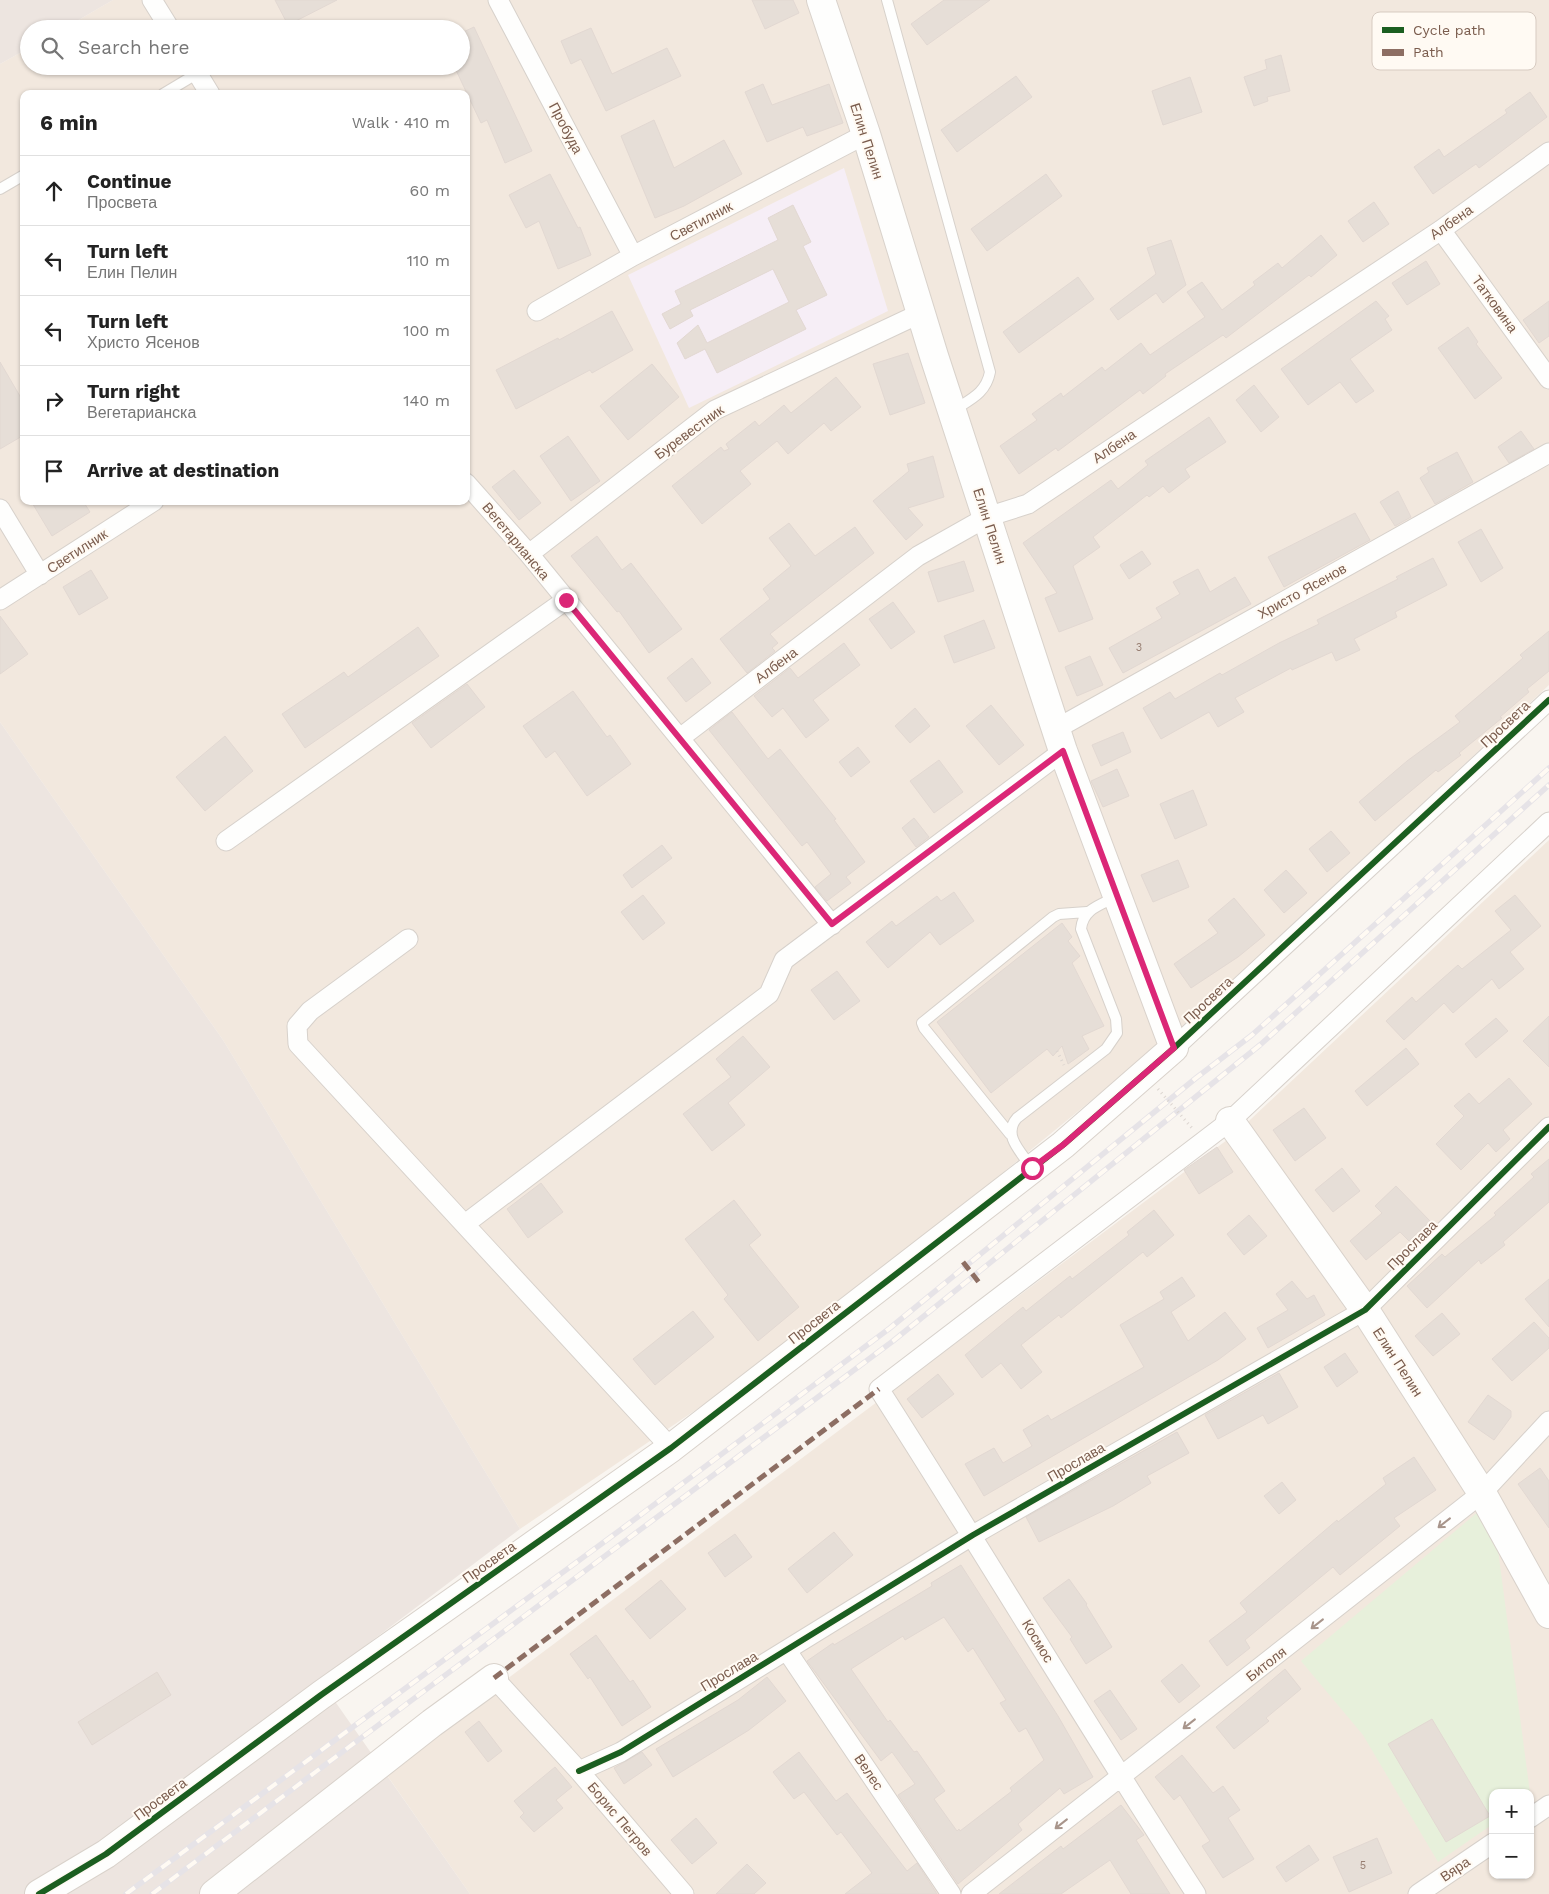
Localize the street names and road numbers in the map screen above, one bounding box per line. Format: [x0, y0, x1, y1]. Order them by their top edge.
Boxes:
street label: Пробуда [546, 100, 586, 157]
street label: Елин Пелин [847, 101, 887, 181]
street label: Светилник [667, 197, 736, 244]
street label: Албена [1426, 201, 1476, 243]
street label: Татковина [1469, 272, 1521, 336]
street label: Буревестник [651, 401, 727, 462]
street label: Албена [1089, 426, 1139, 466]
street label: Елин Пелин [970, 486, 1010, 566]
street label: Вегетарианска [479, 499, 553, 583]
street label: Светилник [44, 525, 111, 576]
street label: Христо Ясенов [1255, 560, 1349, 622]
street label: Албена [752, 644, 800, 686]
street label: Просвета [1477, 697, 1533, 751]
street label: Просвета [1180, 973, 1236, 1027]
street label: Прослава [1384, 1217, 1440, 1273]
street label: Просвета [785, 1297, 843, 1347]
street label: Елин Пелин [1370, 1325, 1426, 1399]
street label: Прослава [1044, 1439, 1108, 1485]
street label: Просвета [459, 1538, 519, 1586]
street label: Космос [1019, 1617, 1057, 1665]
street label: Битоля [1243, 1643, 1289, 1685]
street label: Прослава [698, 1648, 761, 1694]
street label: Велес [851, 1751, 887, 1793]
street label: Просвета [131, 1774, 190, 1823]
street label: Борис Петров [585, 1779, 655, 1859]
street label: Вяра [1437, 1853, 1473, 1885]

